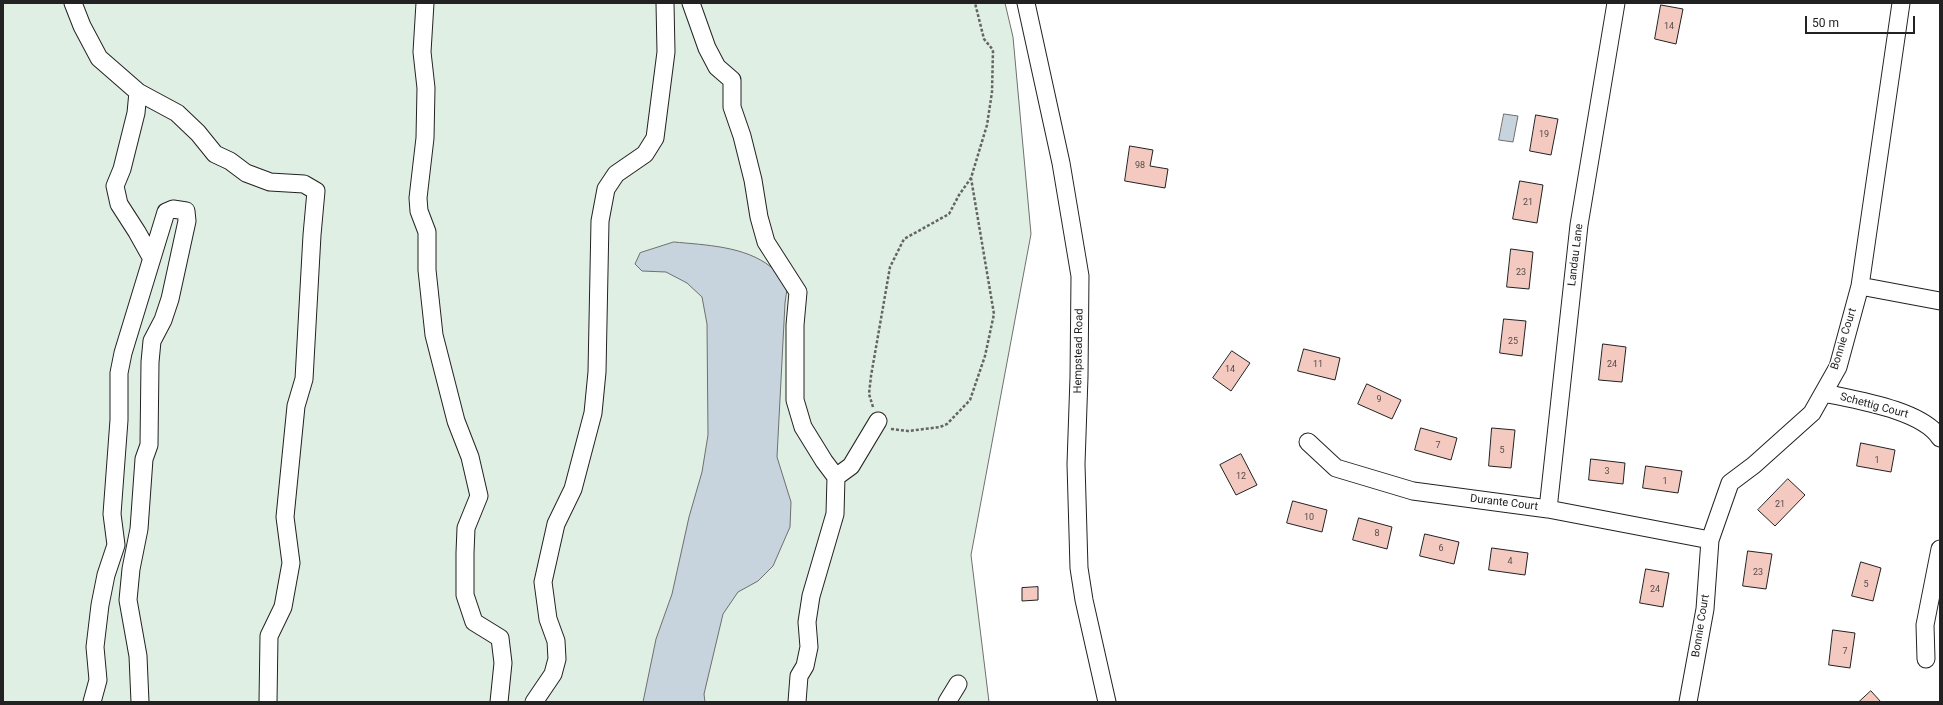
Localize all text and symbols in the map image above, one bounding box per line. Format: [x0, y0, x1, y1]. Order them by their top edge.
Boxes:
scale bar [1807, 8, 1917, 34]
text: 50 m [1812, 16, 1839, 30]
house number: 14 [1664, 22, 1674, 32]
house number: 19 [1539, 130, 1549, 140]
house number: 98 [1135, 161, 1145, 171]
house number: 21 [1523, 198, 1533, 208]
street label: Landau Lane [1566, 223, 1586, 287]
house number: 23 [1516, 268, 1526, 278]
street label: Bonnie Court [1828, 307, 1860, 371]
street label: Hempstead Road [1072, 309, 1086, 393]
house number: 25 [1508, 337, 1518, 347]
house number: 11 [1313, 360, 1323, 370]
house number: 24 [1607, 360, 1617, 370]
house number: 14 [1225, 365, 1235, 375]
street label: Schettig Court [1838, 391, 1910, 421]
house number: 9 [1376, 395, 1382, 405]
house number: 7 [1435, 441, 1441, 451]
house number: 5 [1499, 446, 1505, 456]
house number: 1 [1874, 456, 1880, 466]
house number: 3 [1604, 467, 1610, 477]
house number: 12 [1236, 472, 1246, 482]
house number: 1 [1662, 477, 1668, 487]
street label: Durante Court [1469, 492, 1539, 514]
house number: 21 [1775, 500, 1785, 510]
house number: 10 [1304, 513, 1314, 523]
house number: 8 [1374, 529, 1380, 539]
house number: 6 [1438, 544, 1444, 554]
house number: 4 [1507, 557, 1513, 567]
house number: 23 [1753, 568, 1763, 578]
house number: 5 [1863, 580, 1869, 590]
house number: 24 [1650, 585, 1660, 595]
street label: Bonnie Court [1690, 594, 1712, 658]
house number: 7 [1842, 647, 1848, 657]

